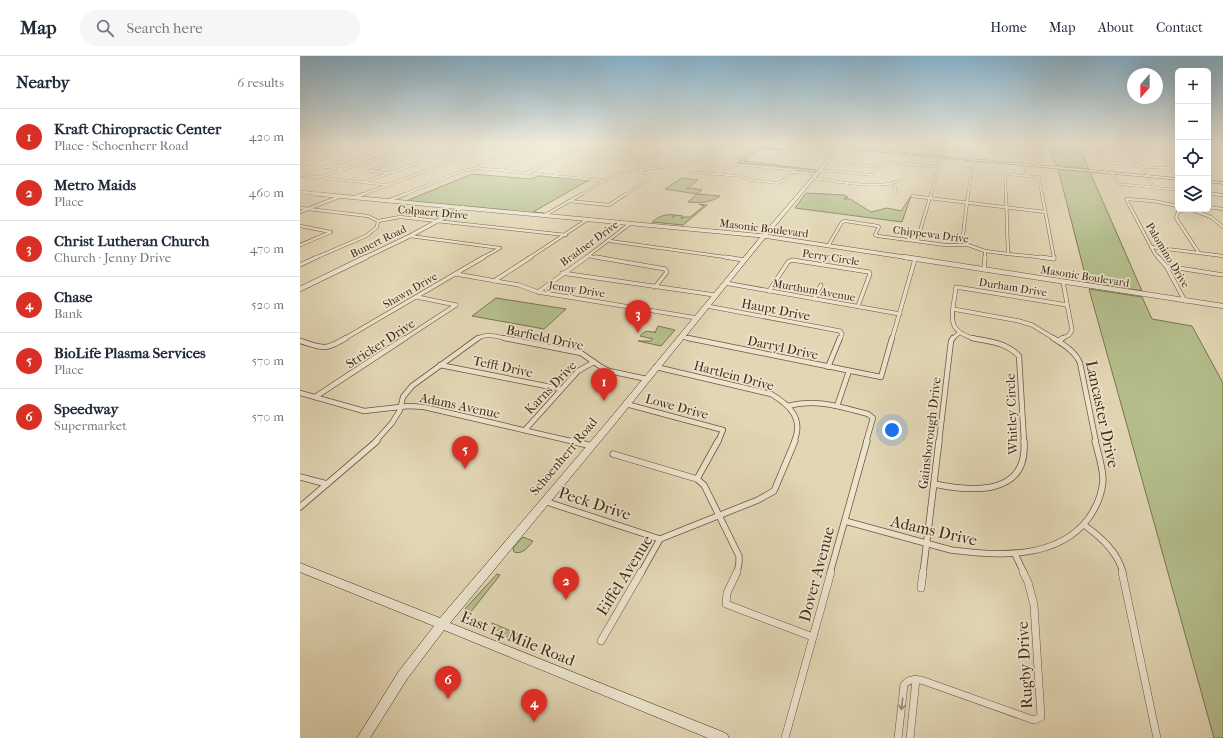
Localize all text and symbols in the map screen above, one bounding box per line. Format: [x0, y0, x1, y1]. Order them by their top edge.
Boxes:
search box [80, 10, 360, 46]
text: Map [20, 17, 56, 39]
icon: search [94, 17, 116, 39]
text: Search here [126, 19, 203, 37]
text: Home [990, 19, 1027, 36]
text: Map [1049, 19, 1076, 36]
text: About [1098, 19, 1134, 36]
text: Contact [1156, 19, 1203, 36]
north arrow [1127, 68, 1163, 104]
map controls [1175, 68, 1211, 212]
button: + [1175, 68, 1211, 104]
text: Nearby [16, 72, 70, 92]
text: 6 results [237, 75, 284, 90]
button: − [1175, 104, 1211, 140]
text: Kraft Chiropractic Center [54, 120, 221, 138]
text: 1 [27, 129, 31, 144]
text: 420 m [249, 129, 284, 144]
text: Place · Schoenherr Road [54, 138, 188, 153]
button: locate [1175, 140, 1211, 176]
text: Metro Maids [54, 176, 136, 194]
button: layers [1175, 176, 1211, 212]
text: 2 [26, 185, 32, 200]
text: 460 m [249, 185, 284, 200]
text: Place [54, 194, 84, 209]
street label: Colpaert Drive [397, 203, 469, 222]
street label: Masonic Boulevard [719, 217, 810, 241]
street label: Bradner Drive [558, 218, 621, 269]
street label: Palomino Drive [1143, 220, 1192, 291]
street label: Bunert Road [348, 222, 409, 261]
street label: Chippewa Drive [892, 223, 970, 246]
text: Christ Lutheran Church [54, 232, 209, 250]
text: 3 [26, 241, 32, 256]
text: 470 m [250, 241, 284, 256]
street label: Perry Circle [801, 247, 861, 269]
text: Church · Jenny Drive [54, 250, 171, 265]
street label: Masonic Boulevard [1040, 263, 1131, 290]
street label: Shawn Drive [381, 269, 440, 311]
street label: Durham Drive [978, 276, 1048, 299]
street label: Murthum Avenue [771, 277, 857, 304]
street label: Jenny Drive [547, 278, 607, 300]
text: Chase [54, 288, 92, 306]
street label: Haupt Drive [740, 295, 812, 324]
text: 4 [25, 297, 33, 312]
text: 520 m [251, 297, 284, 312]
pin: 3 [625, 300, 651, 333]
text: Bank [54, 306, 83, 321]
street label: Stricker Drive [343, 315, 418, 371]
street label: Barfield Drive [505, 322, 586, 353]
street label: Darryl Drive [746, 333, 820, 362]
text: BioLife Plasma Services [54, 344, 206, 362]
text: 5 [26, 353, 32, 368]
text: 570 m [251, 353, 284, 368]
street label: Tefft Drive [472, 353, 535, 380]
street label: Karns Drive [521, 357, 580, 417]
street label: Hartlein Drive [692, 358, 776, 394]
street label: Lancaster Drive [1082, 359, 1123, 470]
text: Place [54, 362, 84, 377]
pin: 1 [591, 368, 617, 401]
street label: Whitley Circle [1003, 372, 1020, 456]
street label: Gainsborough Drive [915, 376, 944, 490]
street label: Adams Avenue [417, 389, 502, 421]
street label: Lowe Drive [644, 391, 711, 422]
text: Speedway [54, 400, 118, 418]
text: 6 [25, 409, 33, 424]
text: 570 m [251, 409, 284, 424]
street label: Schoenherr Road [527, 414, 601, 498]
text: Supermarket [54, 418, 127, 433]
your location [882, 420, 902, 440]
pin: 5 [452, 436, 478, 469]
street label: Peck Drive [556, 483, 634, 524]
street label: Adams Drive [888, 511, 979, 550]
street label: Dover Avenue [795, 524, 838, 624]
street label: Eiffel Avenue [592, 531, 657, 619]
pin: 2 [553, 567, 579, 600]
street label: East 14 Mile Road [458, 607, 578, 670]
street label: Rugby Drive [1013, 620, 1036, 709]
pin: 6 [435, 666, 461, 699]
pin: 4 [521, 689, 547, 722]
one-way arrow [898, 697, 906, 710]

